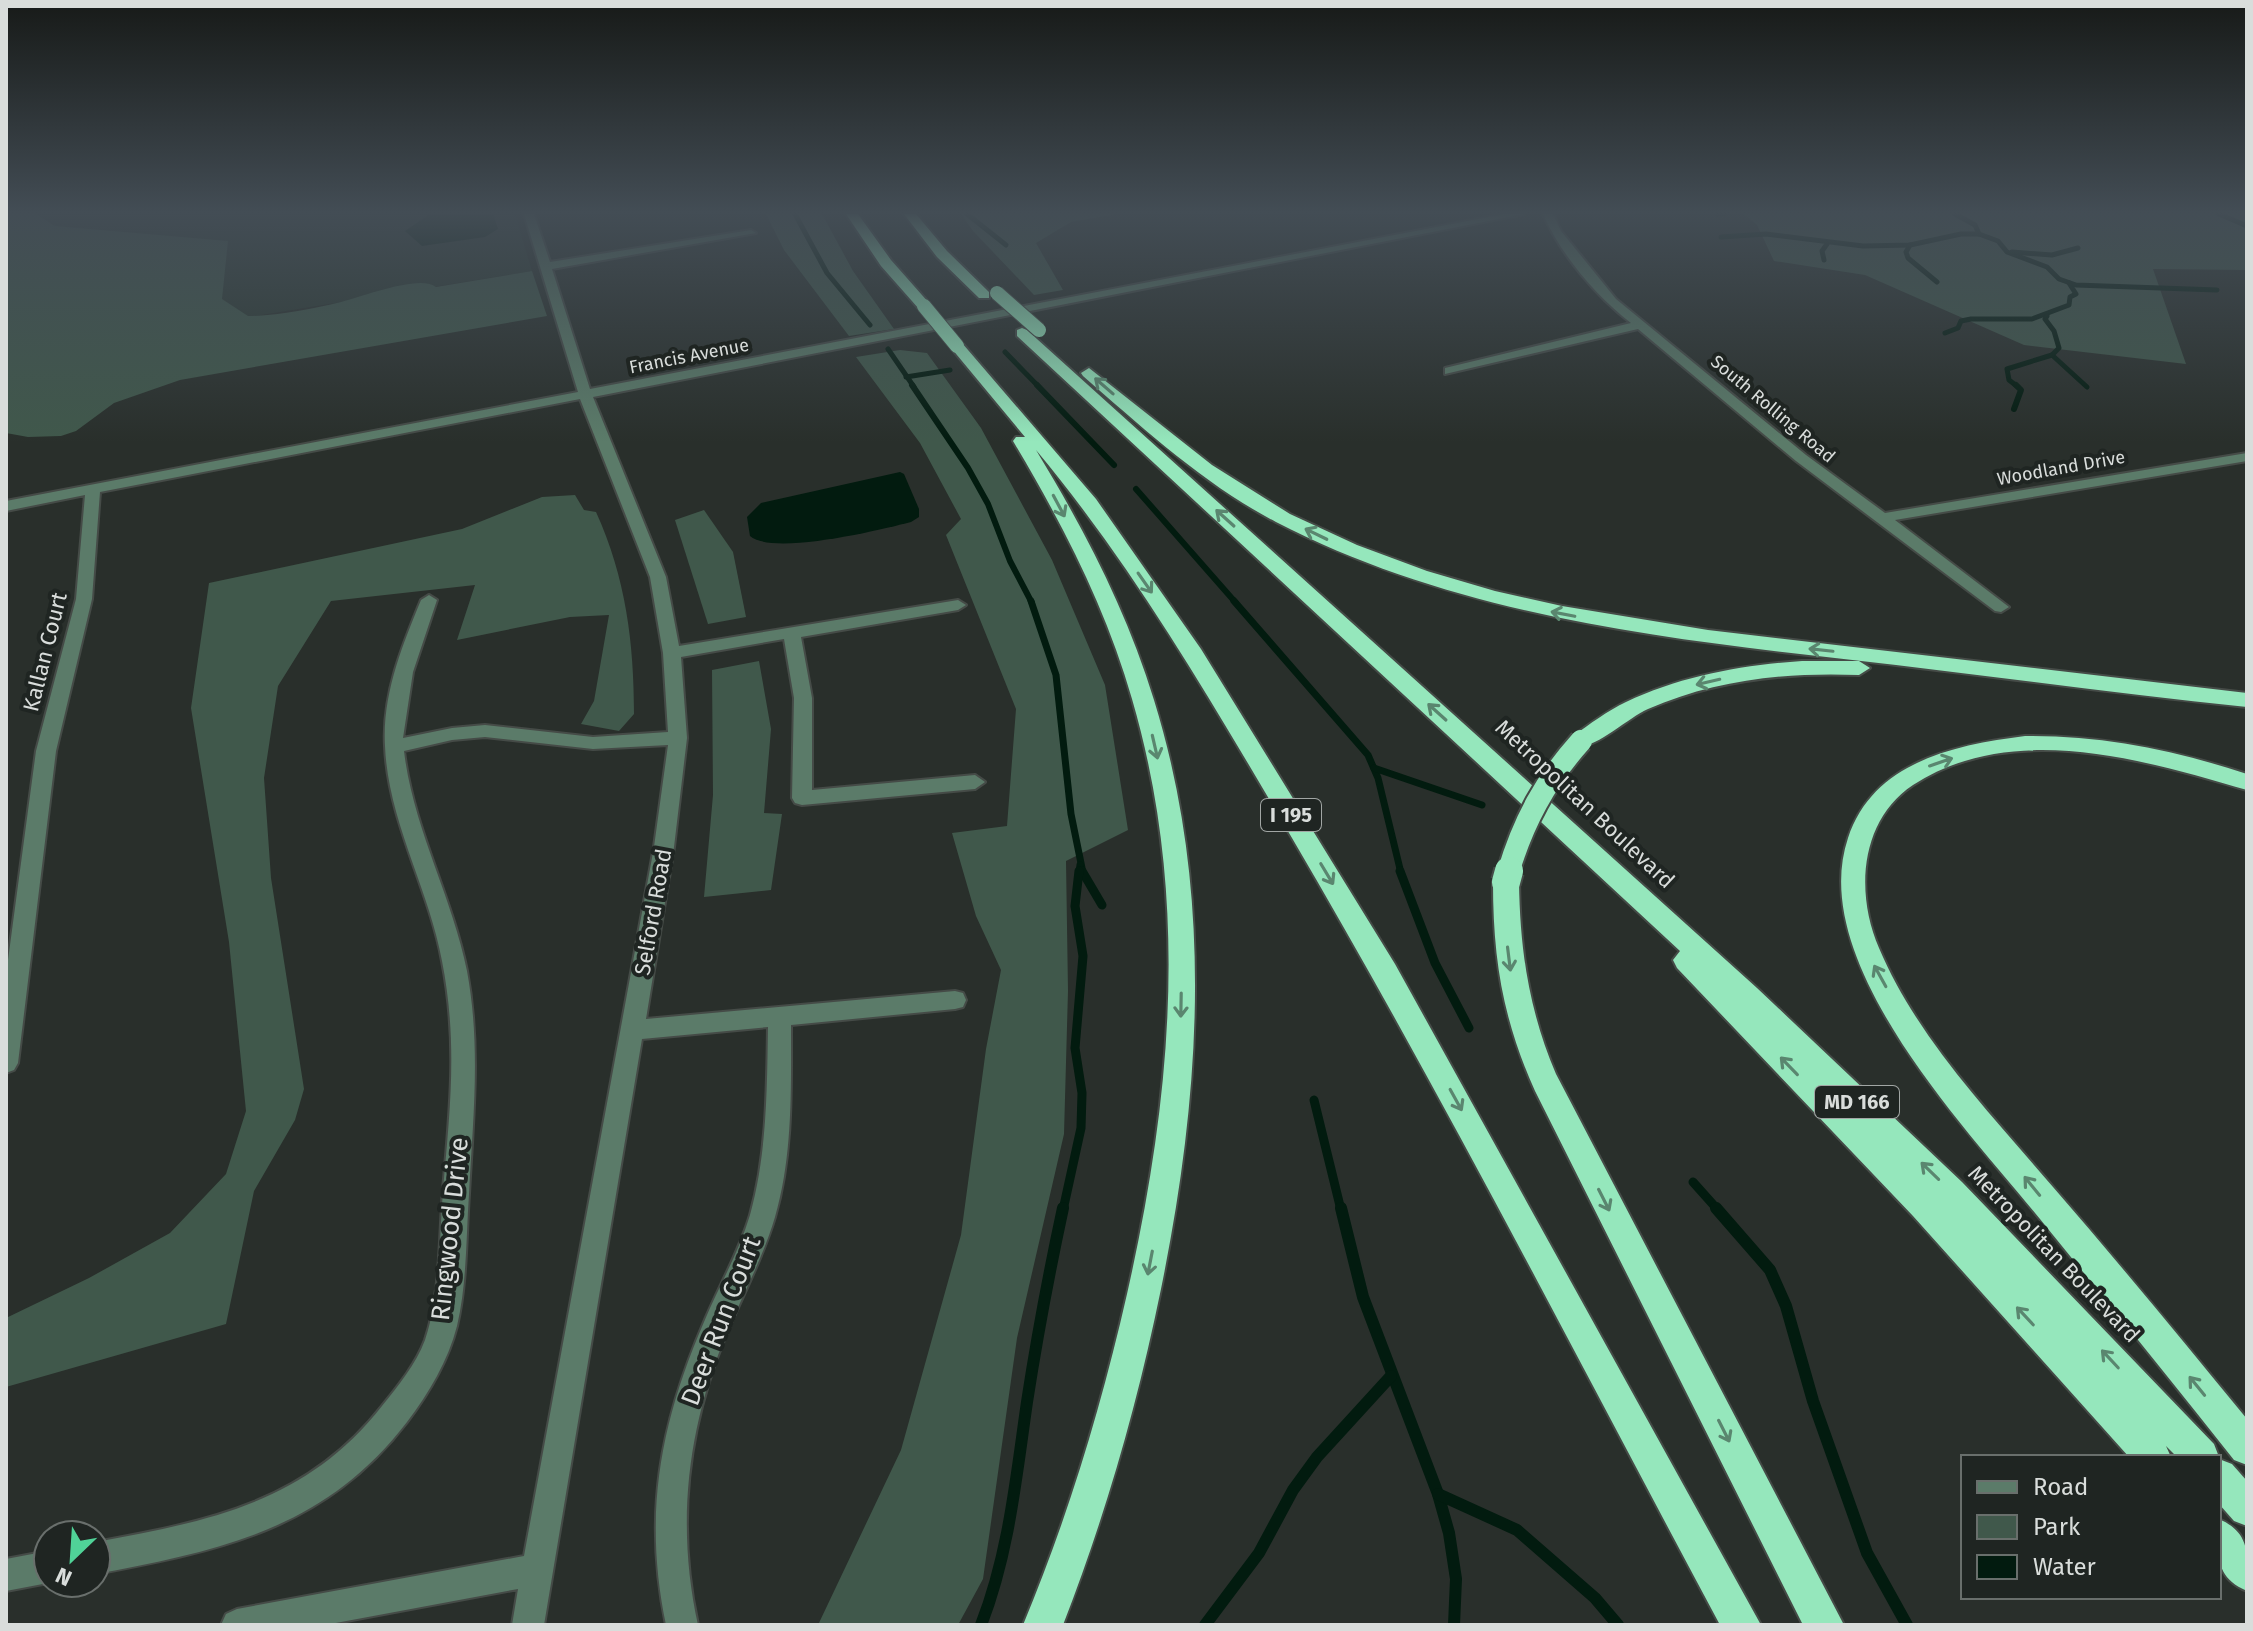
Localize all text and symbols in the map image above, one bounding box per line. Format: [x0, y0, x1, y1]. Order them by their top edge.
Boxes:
street label: Francis Avenue [627, 334, 751, 378]
street label: South Rolling Road [1706, 351, 1840, 467]
one-way arrow [1095, 377, 1115, 395]
street label: Woodland Drive [1995, 446, 2127, 490]
one-way arrow [1052, 494, 1068, 518]
one-way arrow [1216, 510, 1236, 528]
one-way arrow [1305, 526, 1329, 541]
one-way arrow [1137, 571, 1153, 593]
street label: Kallan Court [17, 589, 73, 714]
one-way arrow [1551, 606, 1576, 621]
one-way arrow [1808, 642, 1834, 657]
one-way arrow [1696, 676, 1722, 691]
one-way arrow [1428, 703, 1448, 721]
street label: Metropolitan Boulevard [1490, 714, 1680, 894]
one-way arrow [1149, 734, 1164, 760]
one-way arrow [1929, 753, 1954, 768]
road number: I 195 [1261, 799, 1321, 831]
street label: Selford Road [629, 847, 677, 977]
one-way arrow [1319, 862, 1335, 885]
one-way arrow [1502, 945, 1517, 972]
one-way arrow [1871, 964, 1887, 988]
one-way arrow [1173, 991, 1188, 1018]
one-way arrow [1779, 1056, 1798, 1076]
road number: MD 166 [1815, 1086, 1899, 1118]
one-way arrow [1448, 1088, 1464, 1111]
street label: Ringwood Drive [425, 1136, 475, 1322]
street label: Metropolitan Boulevard [1963, 1160, 2145, 1348]
one-way arrow [1921, 1162, 1940, 1181]
one-way arrow [2023, 1176, 2041, 1196]
one-way arrow [1596, 1187, 1612, 1211]
street label: Deer Run Court [674, 1231, 768, 1410]
one-way arrow [1142, 1250, 1157, 1275]
one-way arrow [2016, 1306, 2035, 1326]
one-way arrow [2100, 1349, 2119, 1369]
one-way arrow [2189, 1376, 2207, 1397]
one-way arrow [1716, 1418, 1732, 1442]
legend [1961, 1455, 2221, 1599]
text: Road [2033, 1473, 2088, 1501]
text: Park [2033, 1513, 2081, 1541]
north arrow [32, 1519, 112, 1599]
text: Water [2033, 1553, 2097, 1581]
text: N [51, 1561, 76, 1592]

